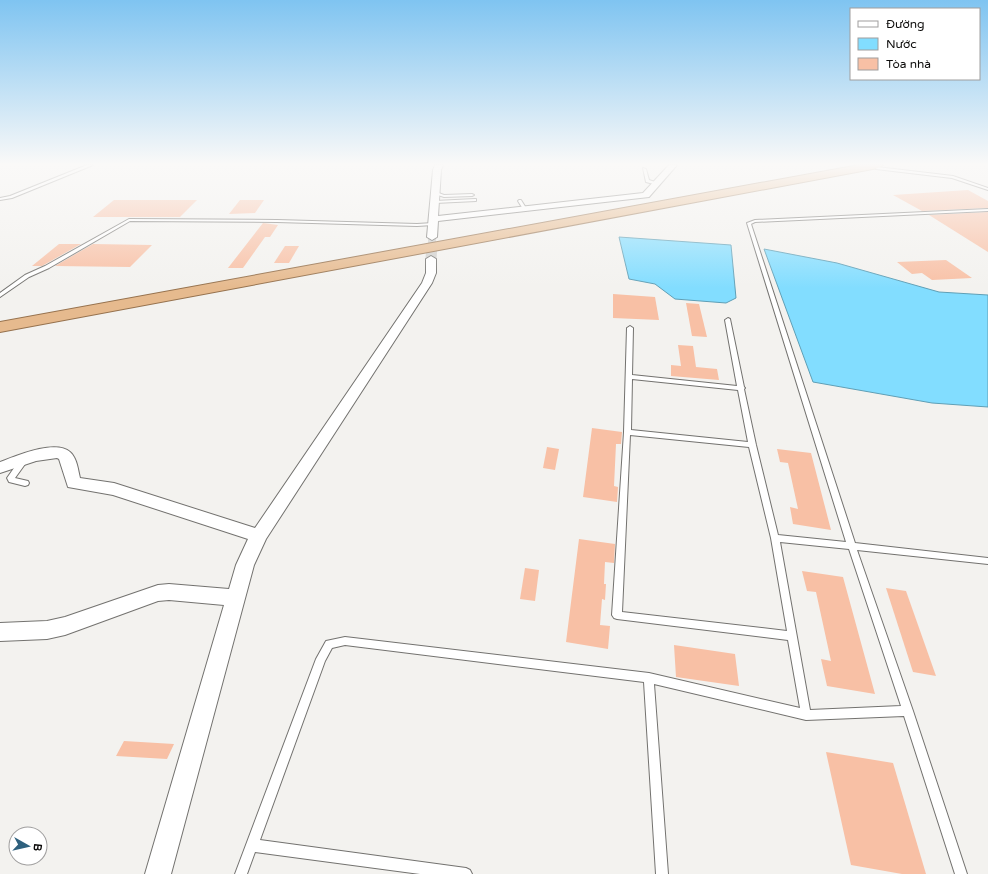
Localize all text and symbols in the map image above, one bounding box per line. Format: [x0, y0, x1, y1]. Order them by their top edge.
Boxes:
legend [850, 8, 980, 80]
text: Đường [886, 17, 925, 31]
text: Nước [886, 37, 917, 51]
text: Tòa nhà [886, 57, 931, 71]
north arrow [8, 826, 48, 866]
text: B [30, 843, 44, 852]

